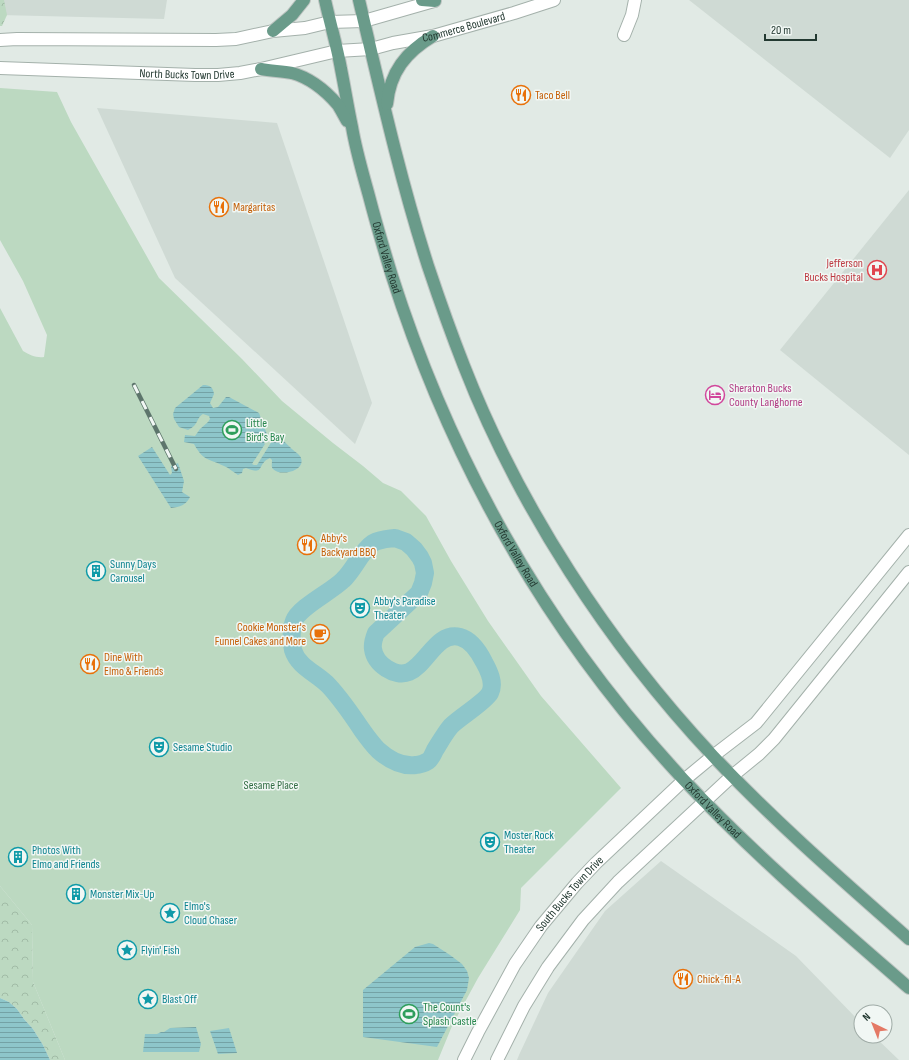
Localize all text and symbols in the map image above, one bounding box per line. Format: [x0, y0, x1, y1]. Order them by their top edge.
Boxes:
street label: Commerce Boulevard [421, 8, 507, 45]
scale bar [765, 16, 816, 42]
text: 20 m [771, 23, 791, 38]
street label: North Bucks Town Drive [139, 66, 235, 83]
restaurant icon: Taco Bell [510, 84, 532, 106]
place label: Taco Bell [535, 88, 570, 103]
restaurant icon: Margaritas [208, 196, 230, 218]
place label: Margaritas [233, 200, 275, 215]
street label: Oxford Valley Road [369, 220, 405, 295]
place label: Jefferson Bucks Hospital [804, 256, 863, 285]
hospital icon: Jefferson Bucks Hospital [866, 259, 888, 281]
place label: Sheraton Bucks County Langhorne [729, 381, 803, 410]
hotel icon: Sheraton Bucks County Langhorne [704, 384, 726, 406]
place label: Little Bird's Bay [246, 416, 285, 445]
sports icon: Little Bird's Bay [221, 419, 243, 441]
street label: Oxford Valley Road [491, 518, 541, 590]
place label: Abby's Backyard BBQ [320, 531, 376, 560]
restaurant icon: Abby's Backyard BBQ [296, 534, 318, 556]
place label: Sunny Days Carousel [110, 557, 156, 586]
building icon: Sunny Days Carousel [85, 560, 107, 582]
place label: Abby's Paradise Theater [373, 594, 436, 623]
theatre icon: Abby's Paradise Theater [349, 597, 371, 619]
place label: Cookie Monster's Funnel Cakes and More [215, 620, 306, 649]
cafe icon: Cookie Monster's Funnel Cakes and More [309, 623, 331, 645]
place label: Dine With Elmo & Friends [104, 650, 163, 679]
restaurant icon: Dine With Elmo & Friends [79, 653, 101, 675]
theatre icon: Sesame Studio [148, 736, 170, 758]
place label: Sesame Studio [173, 740, 232, 755]
park label: Sesame Place [244, 778, 299, 793]
street label: Oxford Valley Road [682, 778, 744, 841]
place label: Moster Rock Theater [504, 828, 554, 857]
theatre icon: Moster Rock Theater [479, 831, 501, 853]
place label: Photos With Elmo and Friends [32, 843, 100, 872]
building icon: Photos With Elmo and Friends [7, 846, 29, 868]
street label: South Bucks Town Drive [532, 852, 607, 934]
building icon: Monster Mix-Up [65, 883, 87, 905]
place label: Monster Mix-Up [90, 887, 154, 902]
place label: Elmo's Cloud Chaser [184, 899, 238, 928]
place icon: Elmo's Cloud Chaser [159, 902, 181, 924]
place icon: Flyin' Fish [116, 939, 138, 961]
place label: Flyin' Fish [141, 943, 180, 958]
restaurant icon: Chick-fil-A [672, 968, 694, 990]
place label: Chick-fil-A [697, 972, 742, 987]
place icon: Blast Off [137, 988, 159, 1010]
place label: Blast Off [162, 992, 197, 1007]
place label: The Count's Splash Castle [423, 1000, 477, 1029]
sports icon: The Count's Splash Castle [398, 1003, 420, 1025]
north arrow [853, 1004, 893, 1044]
text: N [860, 1010, 873, 1024]

